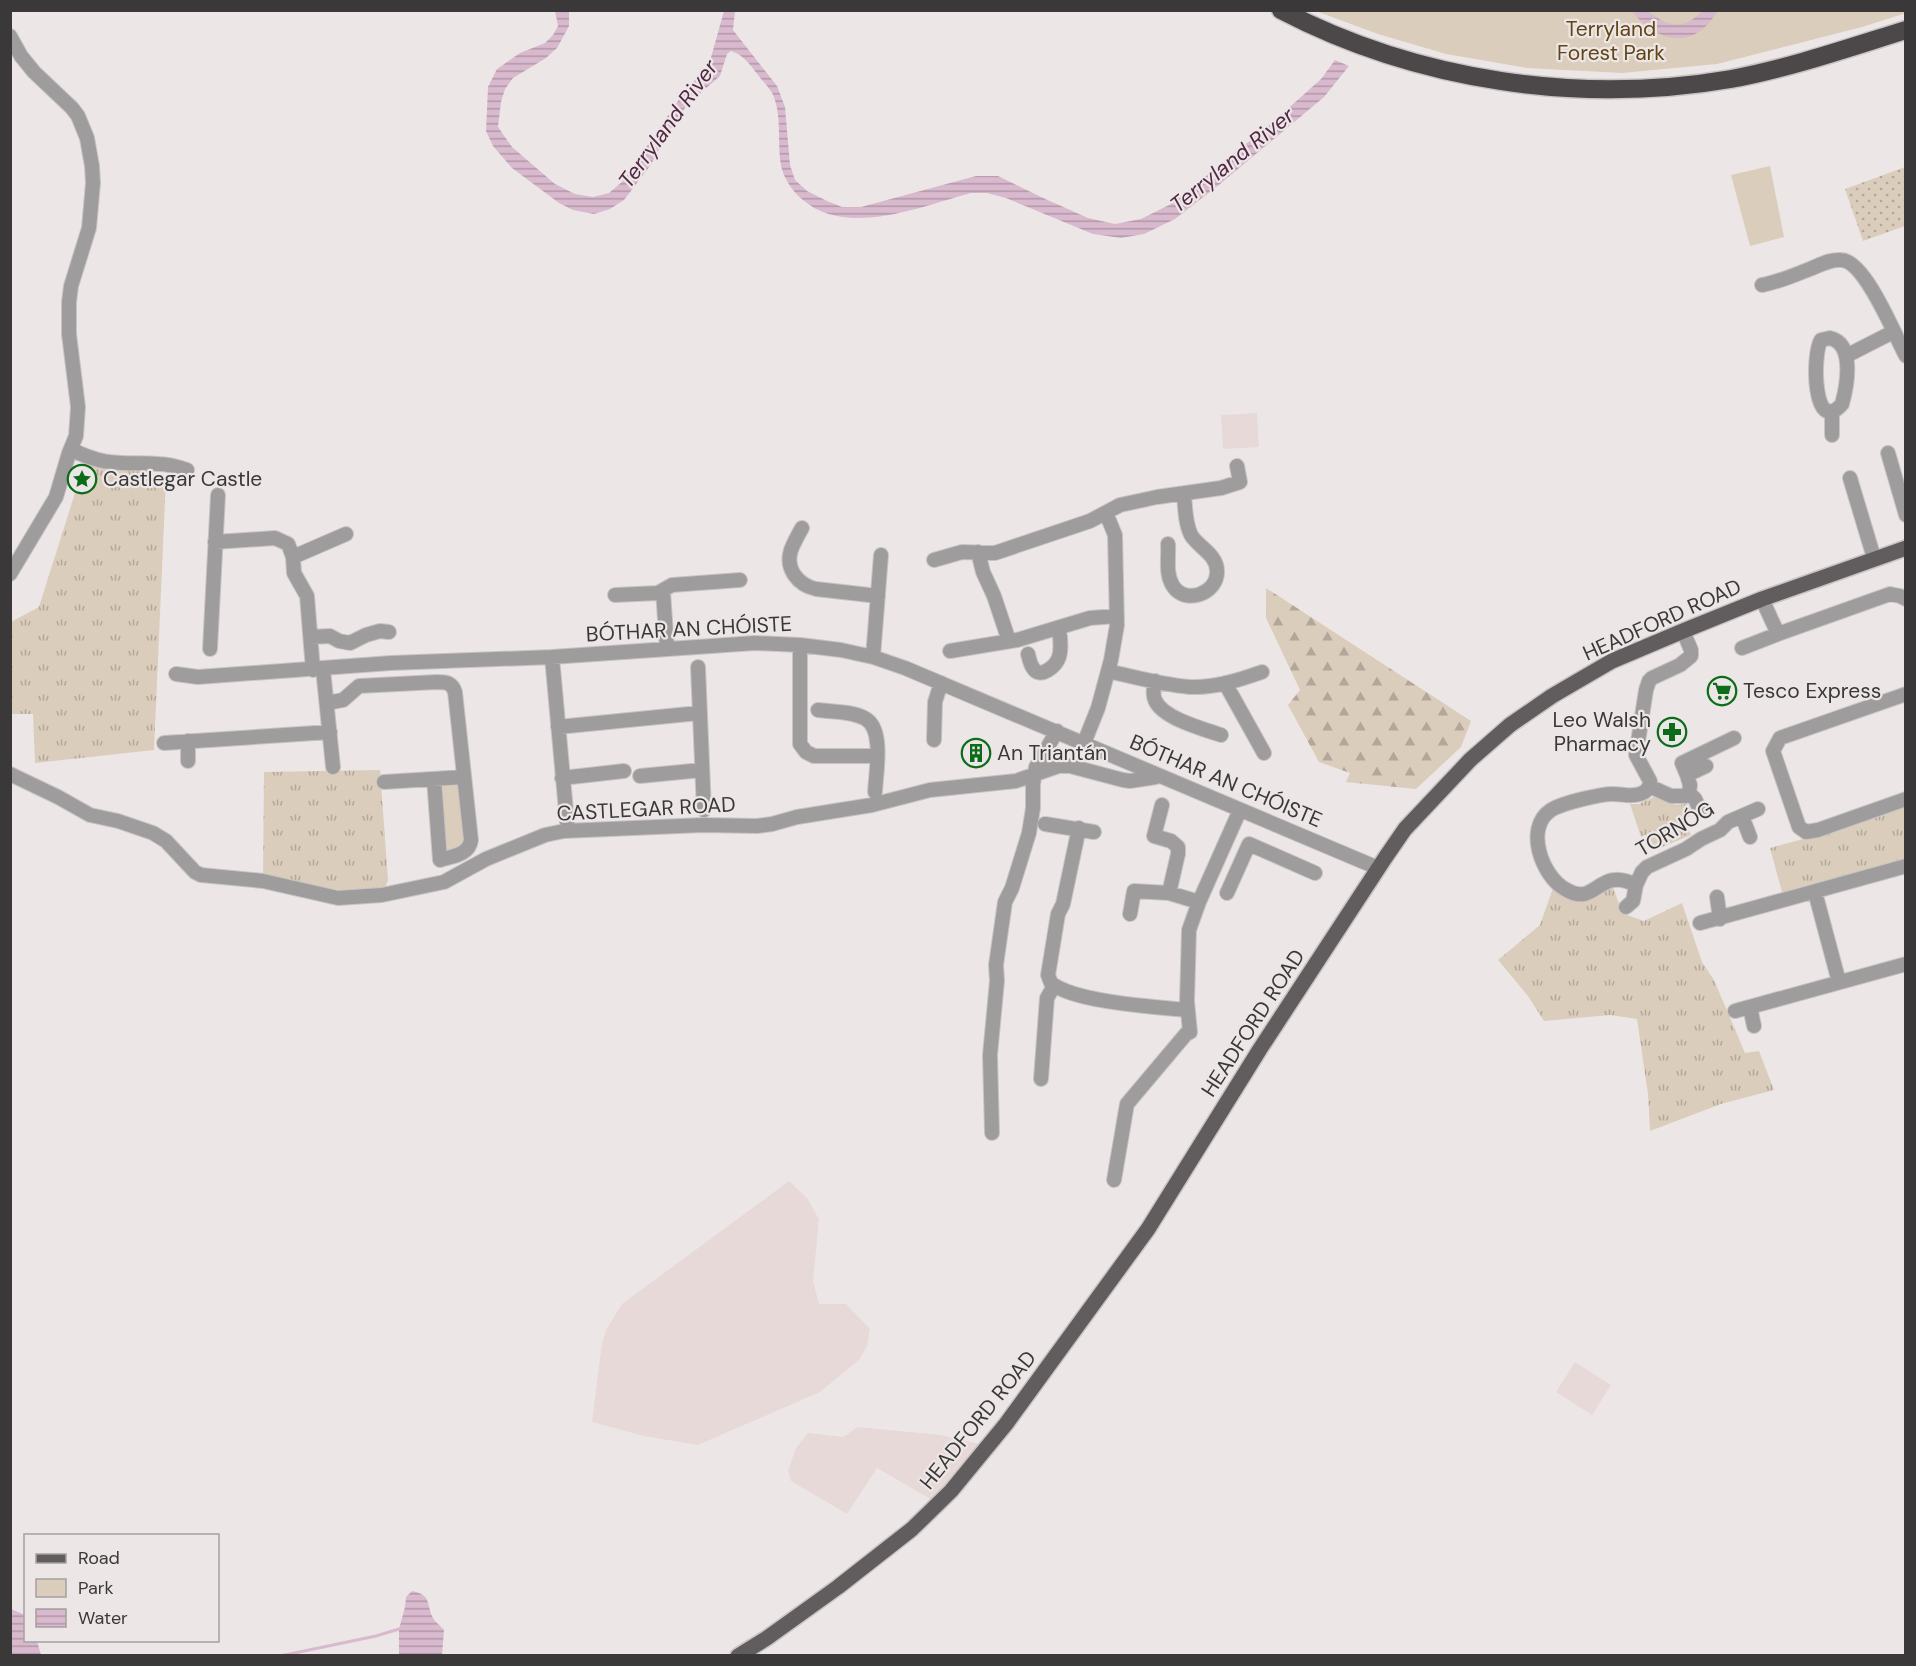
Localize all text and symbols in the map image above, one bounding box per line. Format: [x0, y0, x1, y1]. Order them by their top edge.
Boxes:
park label: Terryland Forest Park [1557, 15, 1665, 67]
water label: Terryland River [612, 53, 725, 194]
water label: Terryland River [1164, 100, 1301, 219]
place icon: Castlegar Castle [66, 463, 98, 495]
place label: Castlegar Castle [103, 465, 262, 493]
street label: HEADFORD ROAD [1578, 573, 1746, 667]
street label: BÓTHAR AN CHÓISTE [585, 610, 793, 648]
supermarket icon: Tesco Express [1706, 675, 1738, 707]
place label: Tesco Express [1743, 677, 1881, 705]
place label: Leo Walsh Pharmacy [1552, 706, 1651, 758]
pharmacy icon: Leo Walsh Pharmacy [1656, 716, 1688, 748]
street label: BÓTHAR AN CHÓISTE [1126, 728, 1326, 834]
building icon: An Triantán [960, 737, 992, 769]
place label: An Triantán [997, 739, 1107, 767]
street label: CASTLEGAR ROAD [556, 790, 736, 828]
street label: TORNÓG [1631, 795, 1719, 863]
street label: HEADFORD ROAD [1195, 944, 1311, 1102]
street label: HEADFORD ROAD [913, 1345, 1043, 1495]
legend [24, 1534, 219, 1642]
text: Road [78, 1546, 120, 1570]
text: Park [78, 1576, 114, 1600]
text: Water [78, 1606, 128, 1630]

